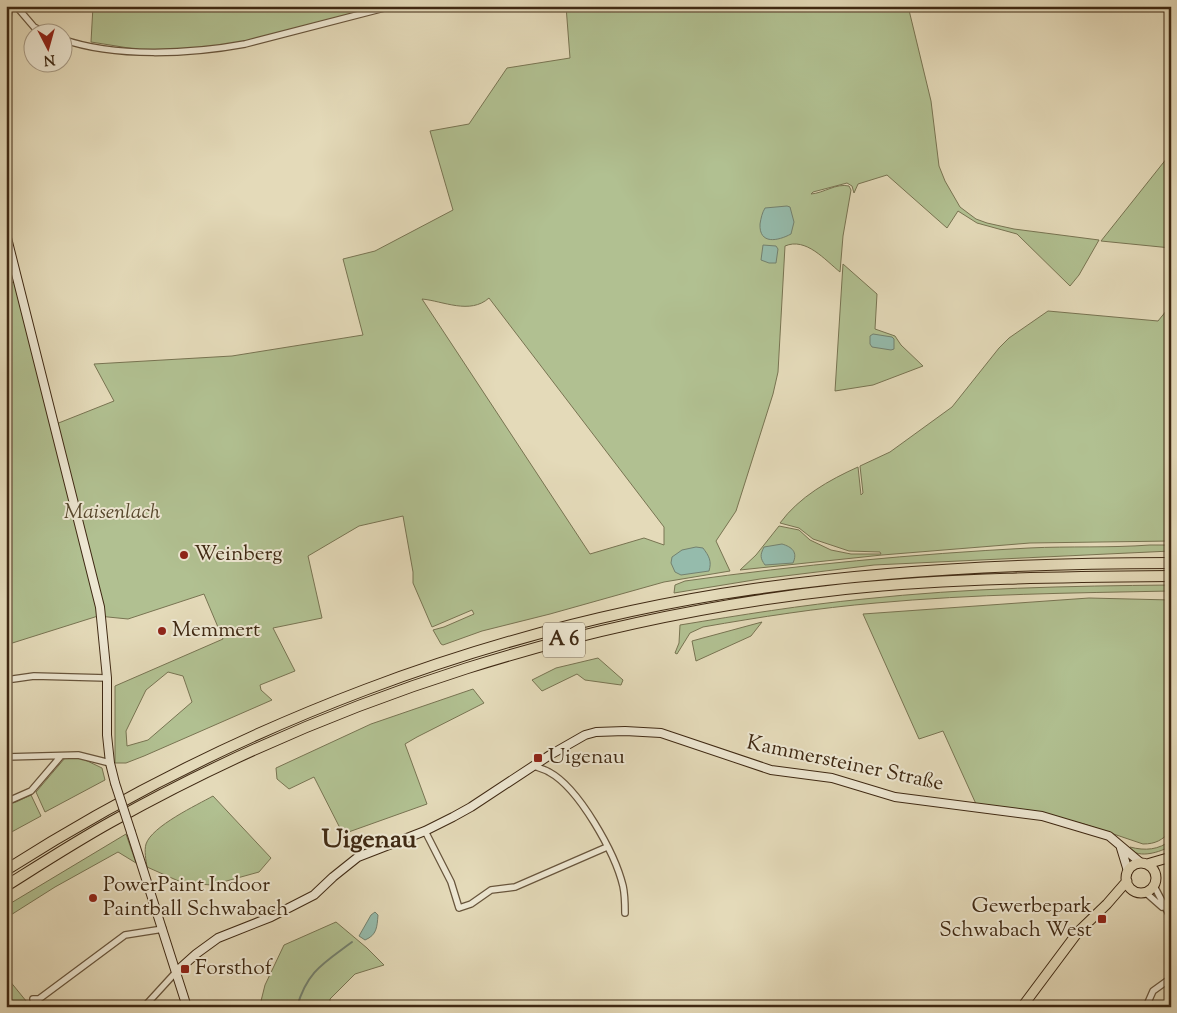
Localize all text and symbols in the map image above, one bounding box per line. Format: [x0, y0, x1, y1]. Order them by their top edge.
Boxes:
north arrow [22, 22, 72, 72]
text: N [43, 48, 56, 69]
park label: Maisenlach [64, 498, 160, 528]
place label: Weinberg [194, 540, 283, 570]
marker: Weinberg [178, 549, 190, 561]
place label: Memmert [172, 616, 260, 646]
road number: A 6 [543, 622, 585, 658]
marker: Memmert [156, 625, 168, 637]
street label: Kammersteiner Straße [744, 728, 946, 800]
place label: Uigenau [548, 743, 625, 773]
marker: Uigenau [532, 752, 544, 764]
district label: Uigenau [321, 822, 417, 859]
place label: PowerPaint Indoor Paintball Schwabach [103, 871, 289, 925]
marker: PowerPaint Indoor Paintball Schwabach [87, 892, 99, 904]
place label: Gewerbepark Schwabach West [939, 892, 1093, 946]
marker: Gewerbepark Schwabach West [1096, 913, 1108, 925]
place label: Forsthof [195, 954, 274, 984]
marker: Forsthof [179, 963, 191, 975]

